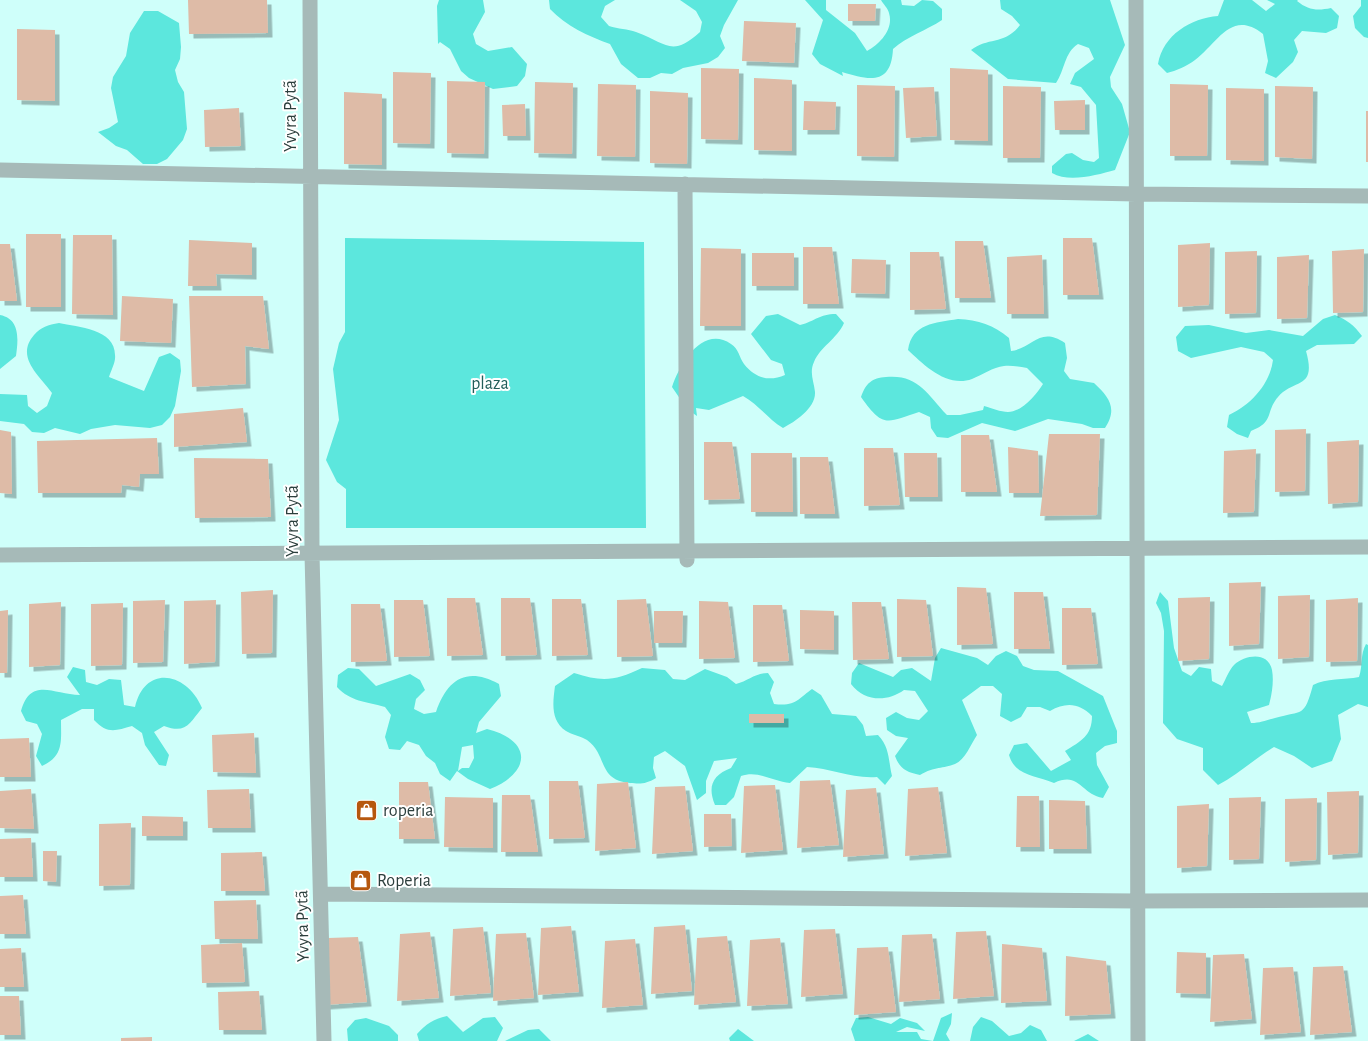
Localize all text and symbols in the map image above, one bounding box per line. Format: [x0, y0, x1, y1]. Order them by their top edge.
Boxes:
street label: Yvyra Pytã [282, 80, 300, 152]
park label: plaza [471, 375, 509, 393]
street label: Yvyra Pytã [284, 485, 302, 557]
shop icon: roperia [355, 799, 379, 823]
place label: roperia [383, 802, 434, 820]
shop icon: Roperia [349, 869, 373, 893]
place label: Roperia [377, 872, 431, 890]
street label: Yvyra Pytã [293, 890, 313, 962]

